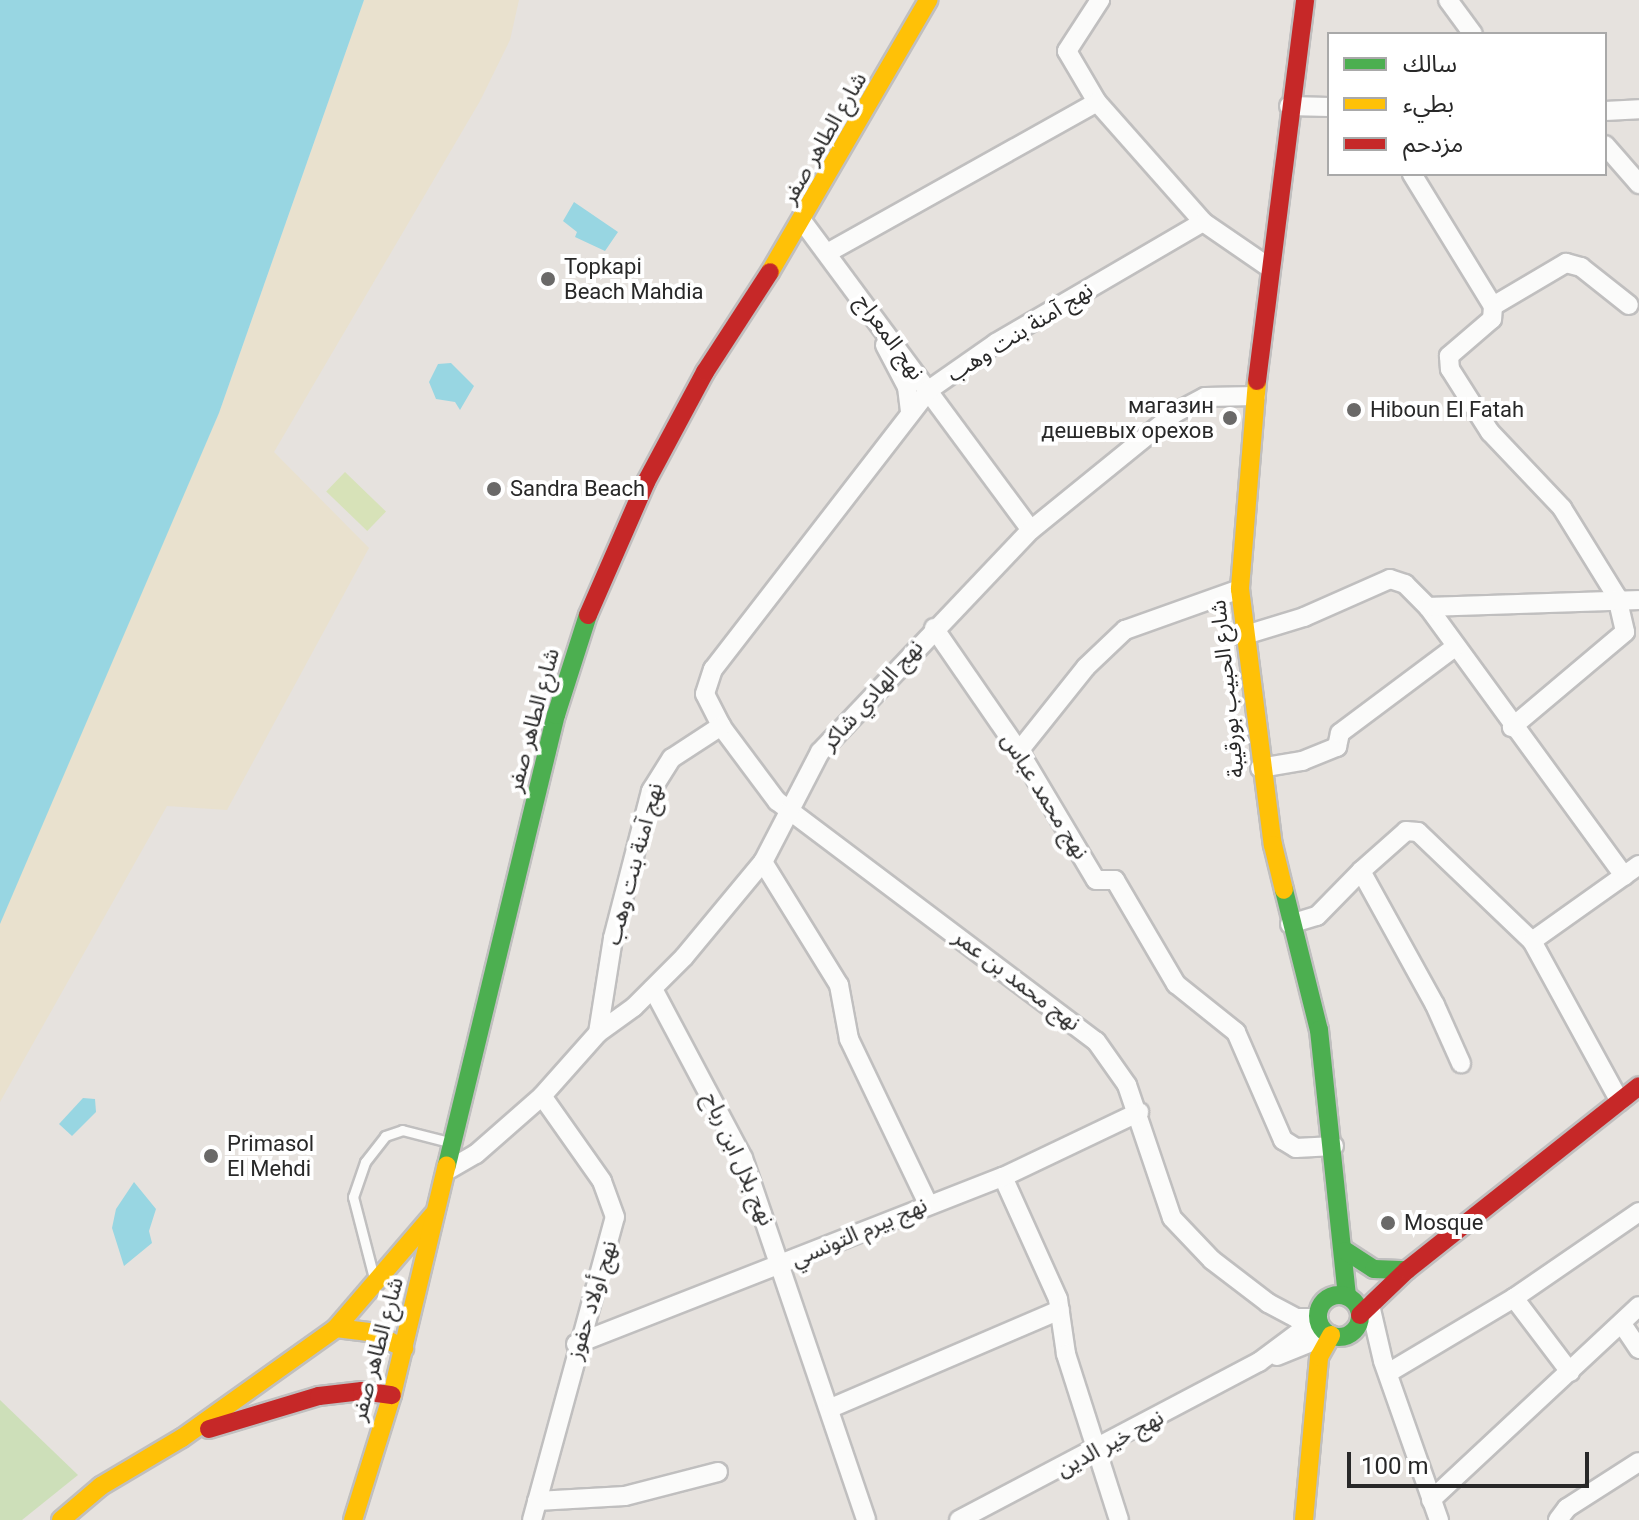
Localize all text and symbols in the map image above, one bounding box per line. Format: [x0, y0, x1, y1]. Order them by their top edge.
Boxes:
legend [1327, 32, 1607, 176]
text: سالك [1403, 50, 1457, 78]
street label: شارع الطاهر صفر [776, 67, 872, 209]
text: بطيء [1403, 90, 1454, 118]
text: مزدحم [1403, 130, 1463, 158]
place label: Topkapi Beach Mahdia [564, 253, 703, 304]
marker: Topkapi Beach Mahdia [539, 270, 557, 288]
street label: نهج آمنة بنت وهب [942, 277, 1098, 387]
street label: نهج المعراج [850, 289, 930, 385]
place label: магазин дешевых орехов [1041, 392, 1214, 444]
place label: Hiboun El Fatah [1370, 397, 1524, 423]
marker: Hiboun El Fatah [1345, 401, 1363, 419]
marker: магазин дешевых орехов [1221, 409, 1239, 427]
place label: Sandra Beach [510, 476, 645, 502]
marker: Sandra Beach [485, 480, 503, 498]
street label: شارع الحبيب بورقيبة [1205, 599, 1249, 779]
street label: نهج الهادي شاكر [816, 634, 928, 756]
street label: شارع الطاهر صفر [501, 645, 565, 795]
street label: نهج محمد عباس [996, 728, 1094, 864]
street label: نهج آمنة بنت وهب [600, 780, 668, 948]
street label: نهج محمد بن عمر [948, 924, 1086, 1036]
street label: نهج بلال ابن رباح [698, 1088, 780, 1230]
place label: Primasol El Mehdi [227, 1130, 314, 1182]
marker: Primasol El Mehdi [202, 1147, 220, 1165]
street label: نهج بيرم التونسي [787, 1191, 931, 1273]
place label: Mosque [1404, 1210, 1483, 1236]
marker: Mosque [1379, 1214, 1397, 1232]
street label: نهج أولاد حفوز [561, 1237, 623, 1363]
street label: شارع الطاهر صفر [345, 1274, 409, 1424]
street label: نهج خير الدين [1052, 1404, 1168, 1482]
scale bar [1351, 1436, 1593, 1486]
text: 100 m [1361, 1452, 1428, 1480]

